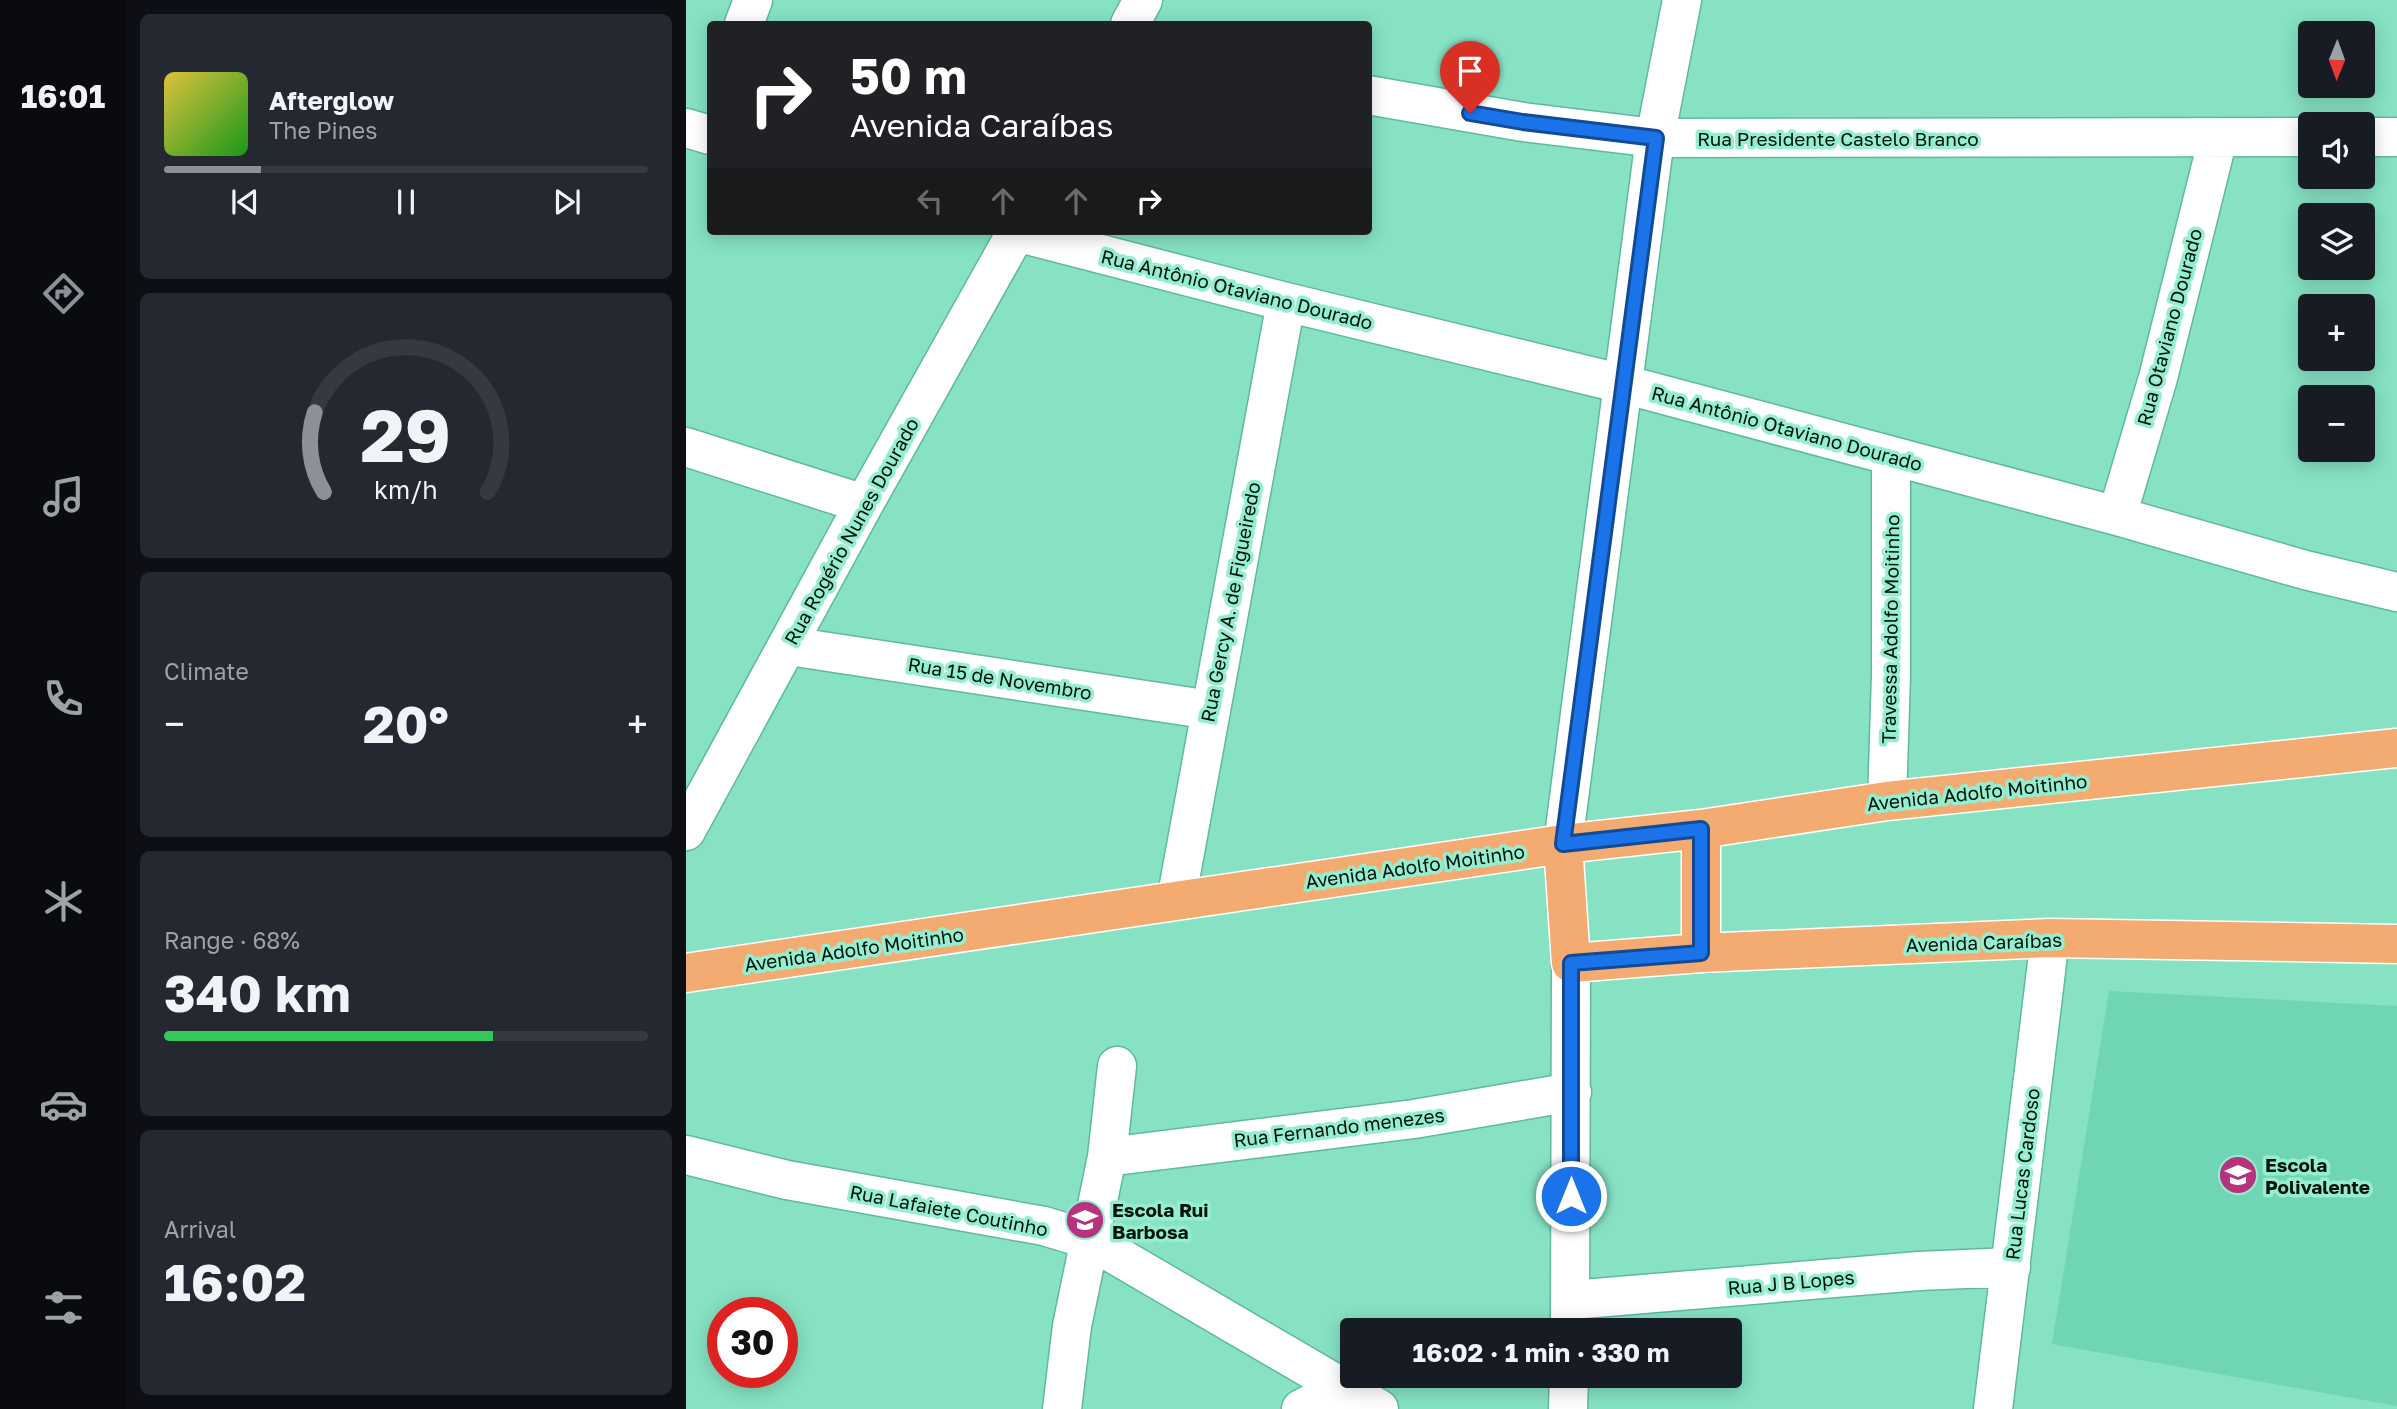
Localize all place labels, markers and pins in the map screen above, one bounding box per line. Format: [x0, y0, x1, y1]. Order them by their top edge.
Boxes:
pin [1440, 41, 1500, 113]
place label: Escola Polivalente [2265, 1153, 2370, 1198]
school or university icon: Escola Polivalente [2217, 1154, 2259, 1196]
place label: Escola Rui Barbosa [1112, 1198, 1208, 1243]
school or university icon: Escola Rui Barbosa [1064, 1199, 1106, 1241]

